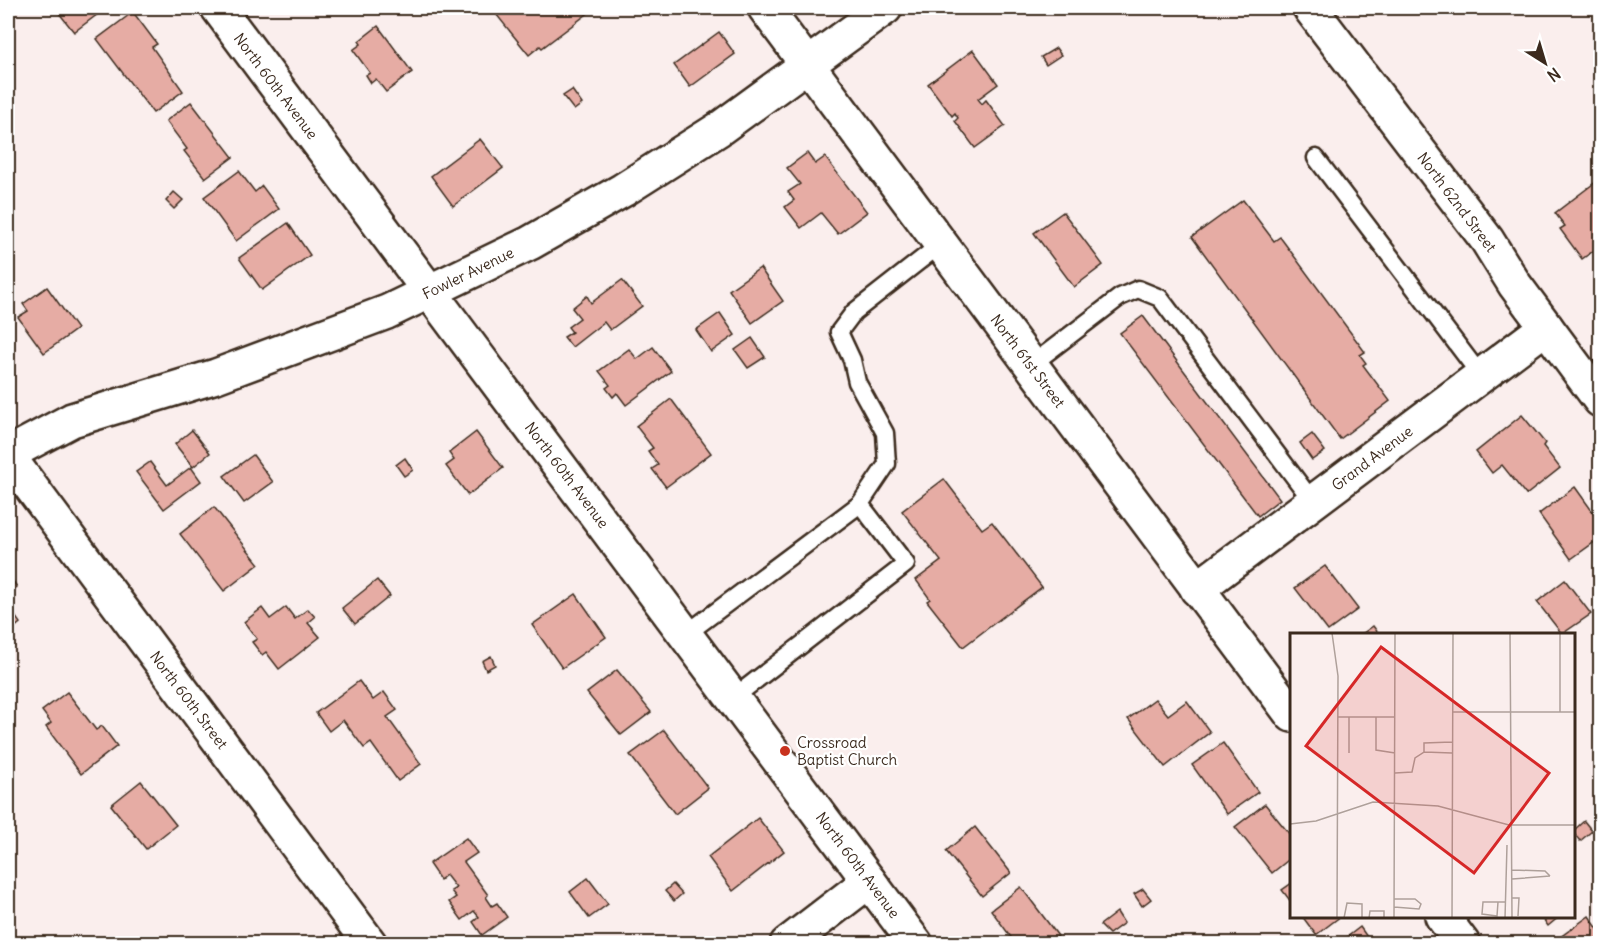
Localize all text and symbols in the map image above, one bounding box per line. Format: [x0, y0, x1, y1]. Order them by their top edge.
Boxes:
street label: North 60th Avenue [230, 29, 322, 143]
north arrow [1515, 33, 1575, 93]
text: N [1544, 64, 1564, 86]
street label: North 62nd Street [1413, 148, 1501, 256]
street label: Fowler Avenue [419, 243, 517, 303]
street label: North 61st Street [987, 310, 1069, 412]
street label: North 60th Avenue [521, 418, 613, 532]
street label: Grand Avenue [1328, 421, 1416, 495]
inset map [1290, 633, 1575, 918]
street label: North 60th Street [146, 647, 232, 753]
place label: Crossroad Baptist Church [797, 733, 898, 769]
marker: Crossroad Baptist Church [778, 744, 792, 758]
street label: North 60th Avenue [812, 808, 904, 922]

